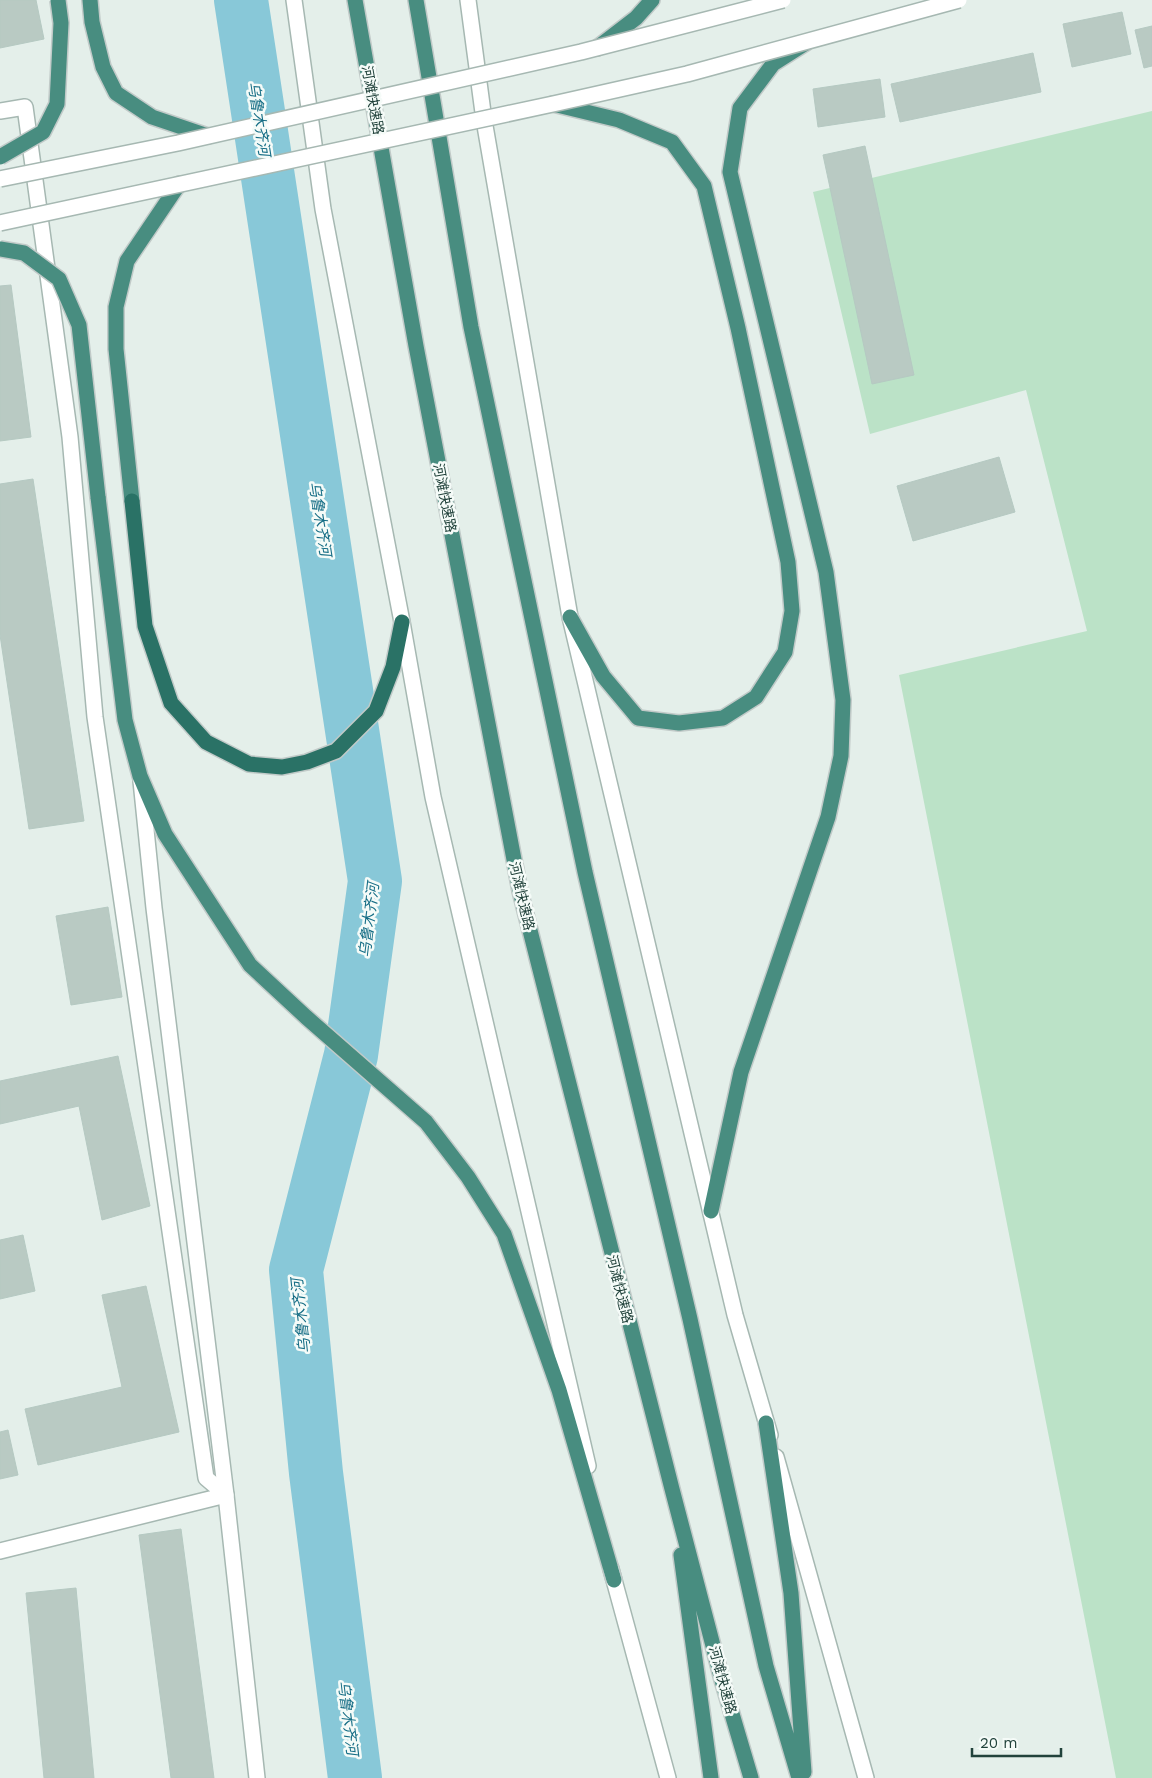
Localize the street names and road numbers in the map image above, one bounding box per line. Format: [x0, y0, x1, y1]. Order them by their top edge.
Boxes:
street label: 河滩快速路 [359, 64, 387, 136]
street label: 河滩快速路 [430, 462, 460, 534]
street label: 河滩快速路 [506, 860, 538, 932]
street label: 河滩快速路 [604, 1253, 636, 1325]
street label: 河滩快速路 [706, 1644, 740, 1716]

